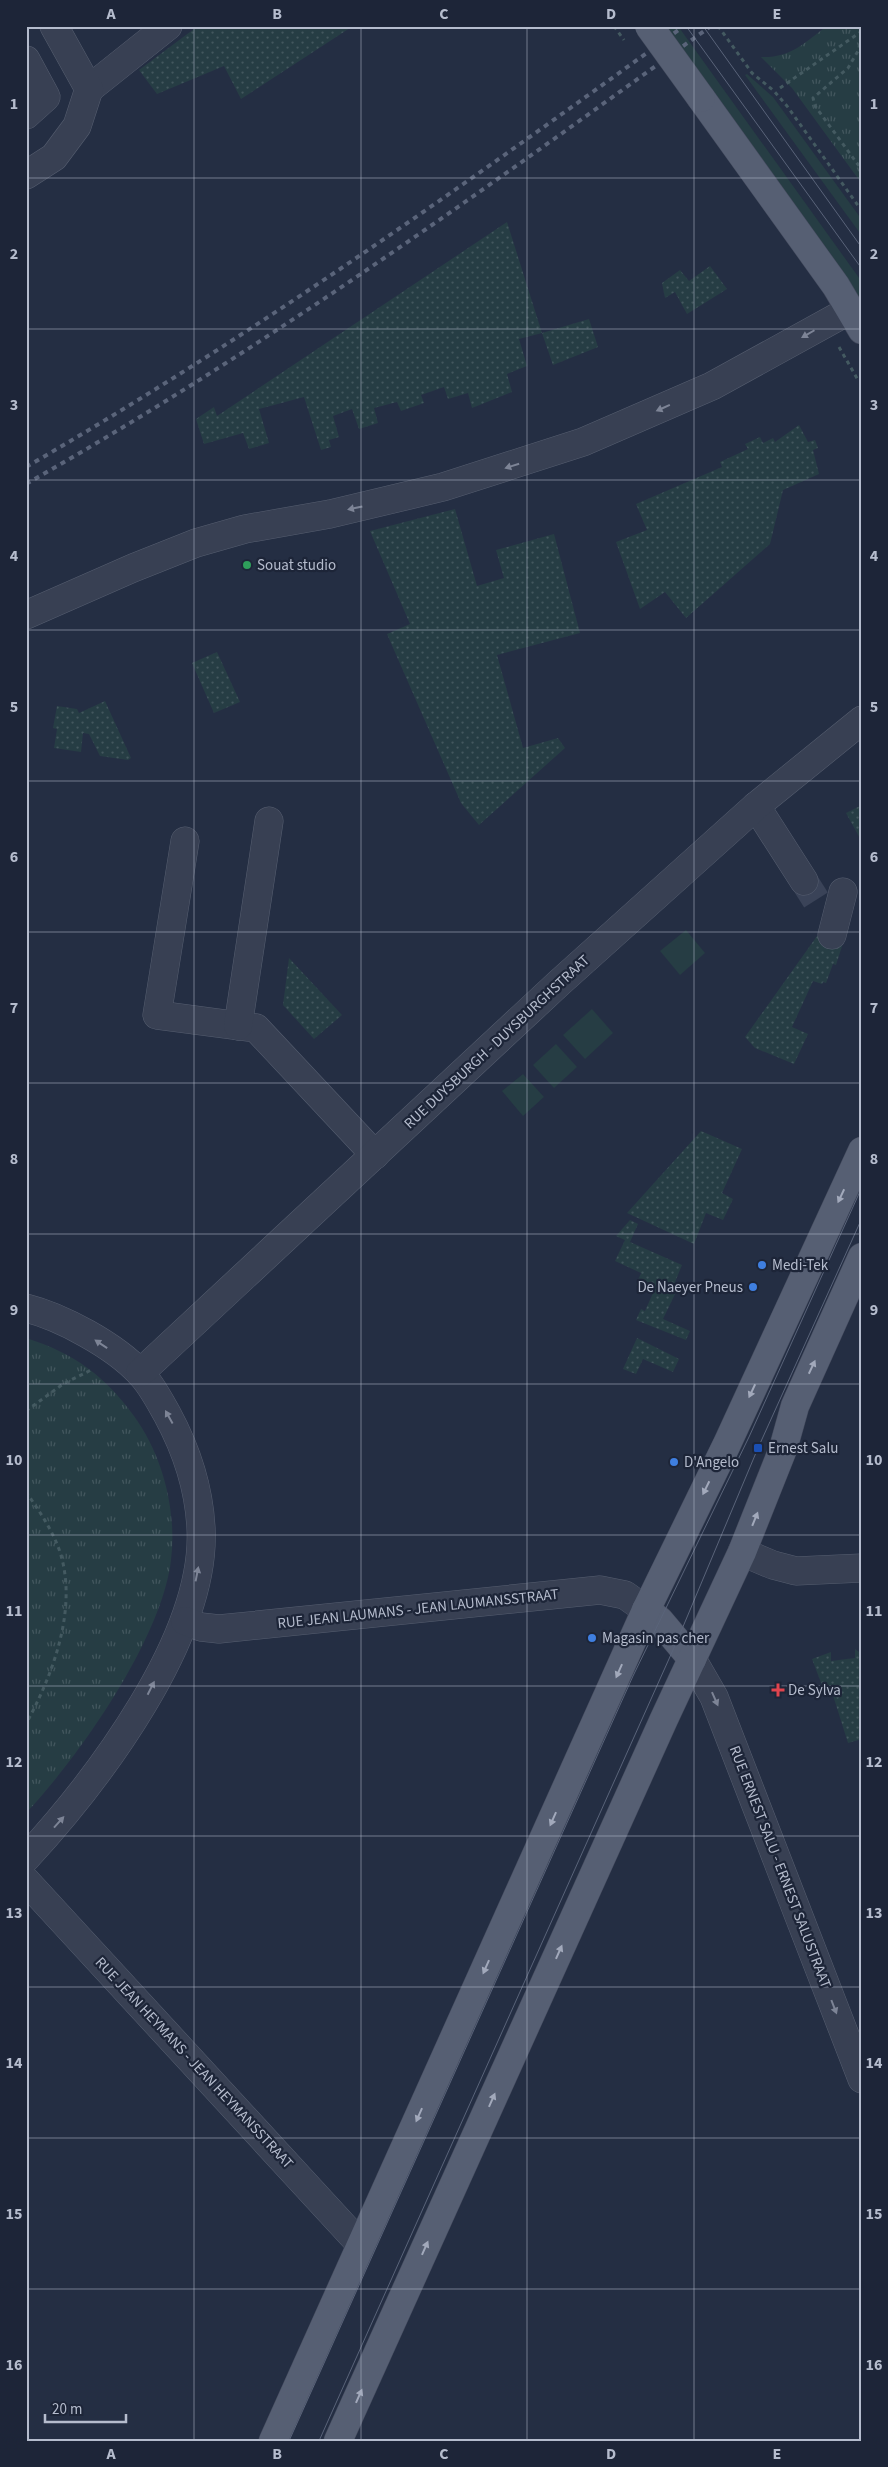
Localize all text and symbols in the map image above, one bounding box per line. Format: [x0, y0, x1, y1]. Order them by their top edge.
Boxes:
text: A [105, 3, 116, 25]
text: B [272, 3, 282, 25]
text: C [439, 3, 449, 25]
text: D [606, 3, 616, 25]
text: E [773, 3, 781, 25]
text: 1 [10, 93, 18, 115]
text: 1 [870, 93, 878, 115]
text: 2 [10, 243, 18, 265]
text: 2 [870, 243, 878, 265]
one-way arrow [801, 329, 814, 338]
text: 3 [10, 394, 18, 416]
text: 3 [870, 394, 878, 416]
one-way arrow [656, 404, 670, 412]
one-way arrow [504, 463, 519, 470]
one-way arrow [347, 504, 362, 512]
text: 4 [10, 545, 19, 567]
text: 4 [870, 545, 879, 567]
place label: Souat studio [257, 555, 336, 576]
marker: Souat studio [241, 559, 253, 571]
text: 5 [10, 696, 18, 718]
text: 5 [870, 696, 878, 718]
text: 6 [10, 846, 18, 868]
text: 6 [870, 846, 878, 868]
street label: RUE DUYSBURGH - DUYSBURGHSTRAAT [400, 950, 594, 1134]
text: 7 [10, 997, 18, 1019]
text: 7 [870, 997, 878, 1019]
text: 8 [10, 1148, 18, 1170]
text: 8 [870, 1148, 878, 1170]
one-way arrow [837, 1189, 845, 1203]
place label: Medi-Tek [772, 1255, 829, 1276]
marker: Medi-Tek [756, 1259, 768, 1271]
place label: De Naeyer Pneus [637, 1277, 743, 1298]
marker: De Naeyer Pneus [747, 1281, 759, 1293]
text: 9 [10, 1299, 18, 1321]
text: 9 [870, 1299, 878, 1321]
one-way arrow [94, 1339, 108, 1348]
one-way arrow [807, 1360, 816, 1375]
one-way arrow [747, 1384, 755, 1398]
one-way arrow [164, 1411, 173, 1424]
place label: Ernest Salu [768, 1438, 838, 1459]
marker: Ernest Salu [752, 1442, 764, 1454]
text: 10 [6, 1449, 22, 1471]
text: 10 [866, 1449, 882, 1471]
place label: D'Angelo [684, 1452, 739, 1473]
marker: D'Angelo [668, 1456, 680, 1468]
one-way arrow [702, 1481, 710, 1495]
one-way arrow [752, 1512, 759, 1527]
one-way arrow [193, 1566, 201, 1581]
street label: RUE JEAN LAUMANS - JEAN LAUMANSSTRAAT [276, 1584, 560, 1634]
text: 11 [6, 1600, 22, 1622]
text: 11 [866, 1600, 882, 1622]
place label: Magasin pas cher [602, 1628, 710, 1649]
marker: Magasin pas cher [586, 1632, 598, 1644]
one-way arrow [615, 1664, 623, 1678]
place label: De Sylva [788, 1680, 841, 1701]
one-way arrow [147, 1681, 155, 1696]
marker: De Sylva [772, 1684, 784, 1696]
one-way arrow [710, 1692, 719, 1707]
street label: RUE ERNEST SALU - ERNEST SALUSTRAAT [724, 1743, 836, 1991]
text: 12 [6, 1751, 22, 1773]
text: 12 [866, 1751, 882, 1773]
one-way arrow [548, 1812, 556, 1826]
one-way arrow [53, 1816, 65, 1828]
text: 13 [6, 1902, 22, 1924]
text: 13 [866, 1902, 882, 1924]
one-way arrow [556, 1945, 564, 1959]
street label: RUE JEAN HEYMANS - JEAN HEYMANSSTRAAT [90, 1953, 298, 2173]
one-way arrow [482, 1960, 490, 1974]
one-way arrow [830, 2000, 838, 2015]
text: 14 [6, 2052, 23, 2074]
text: 14 [866, 2052, 883, 2074]
one-way arrow [489, 2093, 497, 2107]
one-way arrow [415, 2108, 423, 2122]
text: 15 [6, 2203, 22, 2225]
text: 15 [866, 2203, 882, 2225]
one-way arrow [422, 2241, 430, 2255]
text: 16 [6, 2354, 22, 2376]
text: 16 [866, 2354, 882, 2376]
one-way arrow [355, 2389, 363, 2403]
scale bar [45, 2392, 126, 2424]
text: 20 m [52, 2399, 82, 2420]
text: A [105, 2443, 116, 2465]
text: B [272, 2443, 282, 2465]
text: C [439, 2443, 449, 2465]
text: D [606, 2443, 616, 2465]
text: E [773, 2443, 781, 2465]

